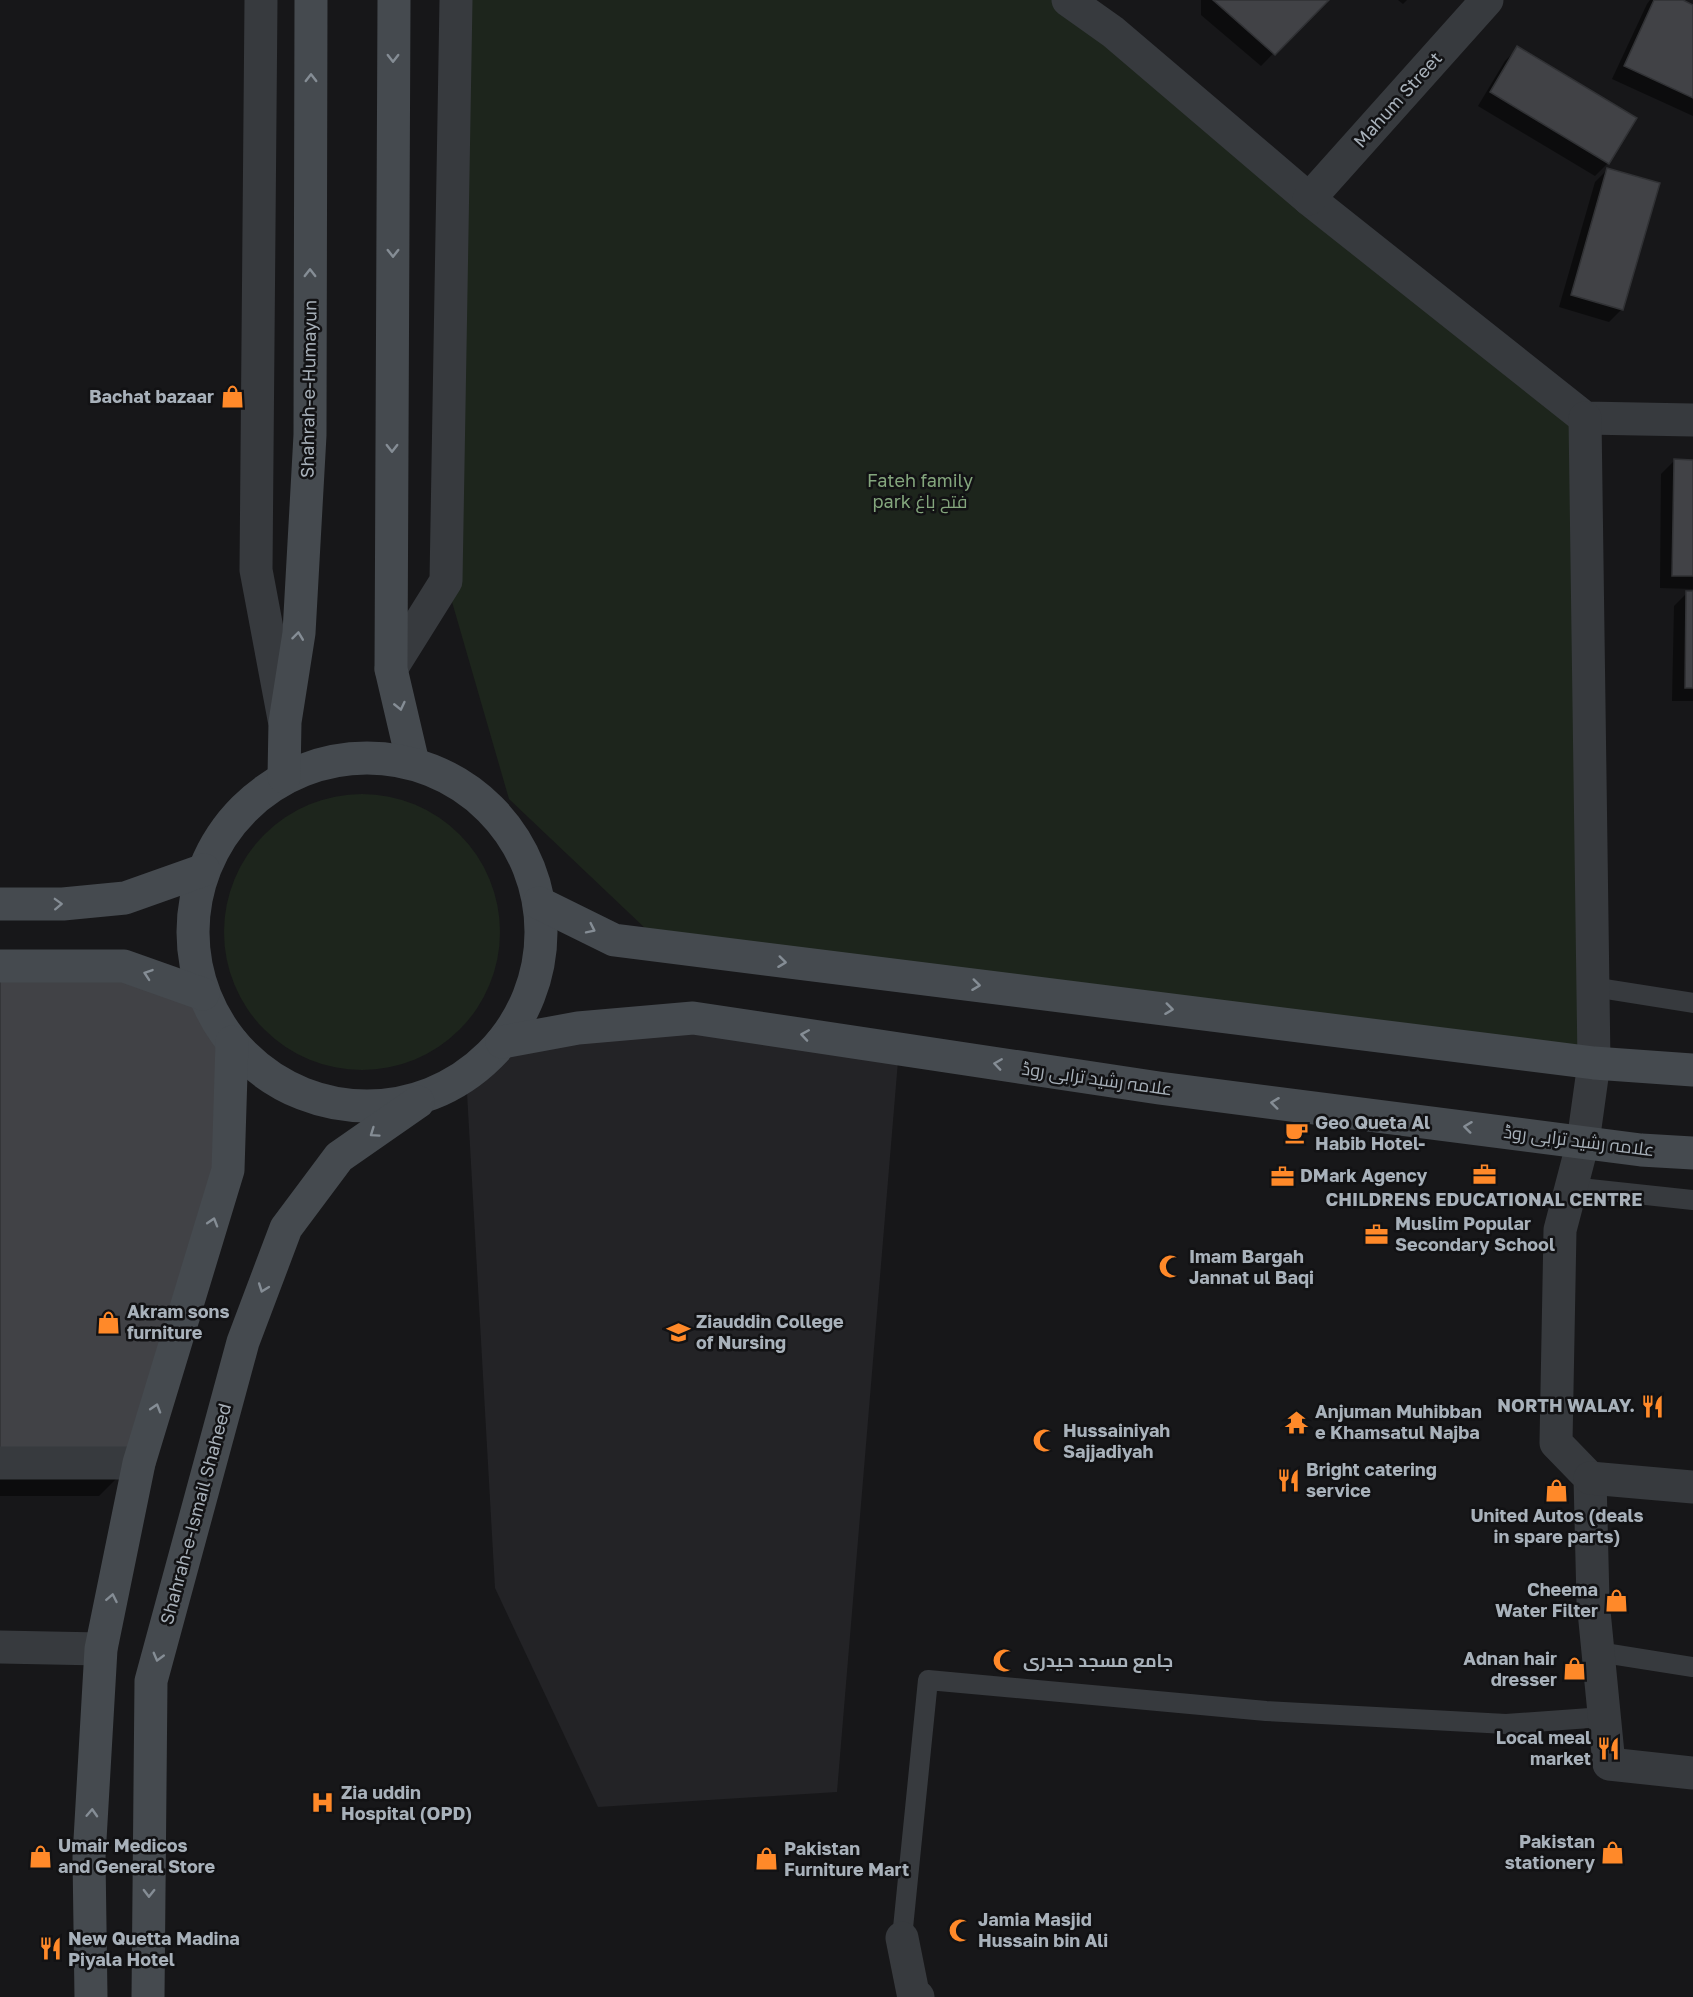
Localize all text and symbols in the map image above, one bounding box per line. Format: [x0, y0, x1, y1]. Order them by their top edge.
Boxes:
street label: Mahum Street [1348, 47, 1446, 152]
one-way arrow [387, 54, 399, 63]
one-way arrow [305, 73, 317, 82]
one-way arrow [387, 249, 399, 258]
one-way arrow [304, 268, 316, 277]
street label: Shahrah-e-Humayun [295, 300, 321, 478]
shop icon: Bachat bazaar [219, 384, 245, 410]
place label: Bachat bazaar [89, 385, 214, 407]
one-way arrow [386, 444, 398, 453]
park label: Fateh family park فتح باغ [867, 469, 973, 514]
one-way arrow [292, 631, 304, 640]
one-way arrow [392, 700, 405, 710]
one-way arrow [54, 897, 63, 910]
one-way arrow [585, 922, 596, 933]
one-way arrow [778, 955, 787, 968]
one-way arrow [143, 969, 154, 982]
one-way arrow [971, 979, 980, 991]
one-way arrow [1165, 1002, 1174, 1015]
one-way arrow [801, 1030, 810, 1042]
street label: علامہ رشید ترابی روڈ [1020, 1057, 1174, 1100]
one-way arrow [994, 1059, 1003, 1071]
one-way arrow [1270, 1097, 1279, 1109]
place label: Geo Queta Al Habib Hotel- [1315, 1111, 1430, 1154]
cafe icon: Geo Queta Al Habib Hotel- [1284, 1120, 1310, 1146]
street label: علامہ رشید ترابی روڈ [1502, 1120, 1656, 1161]
one-way arrow [1463, 1122, 1473, 1134]
one-way arrow [369, 1126, 380, 1137]
office icon: CHILDRENS EDUCATIONAL CENTRE [1471, 1161, 1497, 1187]
office icon: DMark Agency [1269, 1163, 1295, 1189]
place label: DMark Agency [1300, 1164, 1428, 1186]
place label: CHILDRENS EDUCATIONAL CENTRE [1326, 1188, 1642, 1210]
place label: Muslim Popular Secondary School [1395, 1212, 1555, 1255]
one-way arrow [206, 1217, 218, 1228]
office icon: Muslim Popular Secondary School [1364, 1221, 1390, 1247]
place label: Imam Bargah Jannat ul Baqi [1189, 1245, 1314, 1288]
mosque icon: Imam Bargah Jannat ul Baqi [1158, 1254, 1184, 1280]
one-way arrow [258, 1282, 270, 1293]
place label: Akram sons furniture [127, 1300, 230, 1343]
shop icon: Akram sons furniture [96, 1309, 122, 1335]
place label: Ziauddin College of Nursing [696, 1310, 844, 1353]
school or university icon: Ziauddin College of Nursing [665, 1319, 691, 1345]
restaurant icon: NORTH WALAY. [1640, 1393, 1666, 1419]
place label: NORTH WALAY. [1497, 1394, 1635, 1416]
place label: Anjuman Muhibban e Khamsatul Najba [1315, 1400, 1482, 1443]
street label: Shahrah-e-Ismail Shaheed [155, 1401, 235, 1627]
one-way arrow [149, 1403, 161, 1414]
temple icon: Anjuman Muhibban e Khamsatul Najba [1284, 1409, 1310, 1435]
place label: Hussainiyah Sajjadiyah [1063, 1419, 1170, 1462]
mosque icon: Hussainiyah Sajjadiyah [1032, 1428, 1058, 1454]
place label: Bright catering service [1306, 1458, 1437, 1501]
restaurant icon: Bright catering service [1275, 1467, 1301, 1493]
shop icon: United Autos (deals in spare parts) [1544, 1477, 1570, 1503]
place label: United Autos (deals in spare parts) [1470, 1504, 1644, 1547]
place label: Cheema Water Filter [1495, 1578, 1598, 1621]
shop icon: Cheema Water Filter [1603, 1587, 1629, 1613]
one-way arrow [105, 1593, 118, 1603]
place label: Adnan hair dresser [1463, 1647, 1557, 1690]
mosque icon: جامع مسجد حیدری [992, 1648, 1018, 1674]
place label: جامع مسجد حیدری [1023, 1649, 1173, 1673]
one-way arrow [153, 1651, 165, 1662]
shop icon: Adnan hair dresser [1562, 1656, 1588, 1682]
place label: Local meal market [1496, 1726, 1591, 1769]
restaurant icon: Local meal market [1596, 1735, 1622, 1761]
place label: Zia uddin Hospital (OPD) [341, 1781, 472, 1824]
hospital icon: Zia uddin Hospital (OPD) [310, 1790, 336, 1816]
one-way arrow [85, 1808, 98, 1817]
place label: Pakistan stationery [1505, 1830, 1595, 1873]
place label: Umair Medicos and General Store [58, 1834, 216, 1877]
place label: Pakistan Furniture Mart [784, 1837, 909, 1880]
shop icon: Pakistan stationery [1600, 1839, 1626, 1865]
shop icon: Umair Medicos and General Store [27, 1843, 53, 1869]
shop icon: Pakistan Furniture Mart [753, 1846, 779, 1872]
one-way arrow [143, 1889, 155, 1898]
place label: Jamia Masjid Hussain bin Ali [978, 1908, 1108, 1951]
mosque icon: Jamia Masjid Hussain bin Ali [947, 1917, 973, 1943]
place label: New Quetta Madina Piyala Hotel [68, 1927, 240, 1970]
restaurant icon: New Quetta Madina Piyala Hotel [37, 1936, 63, 1962]

